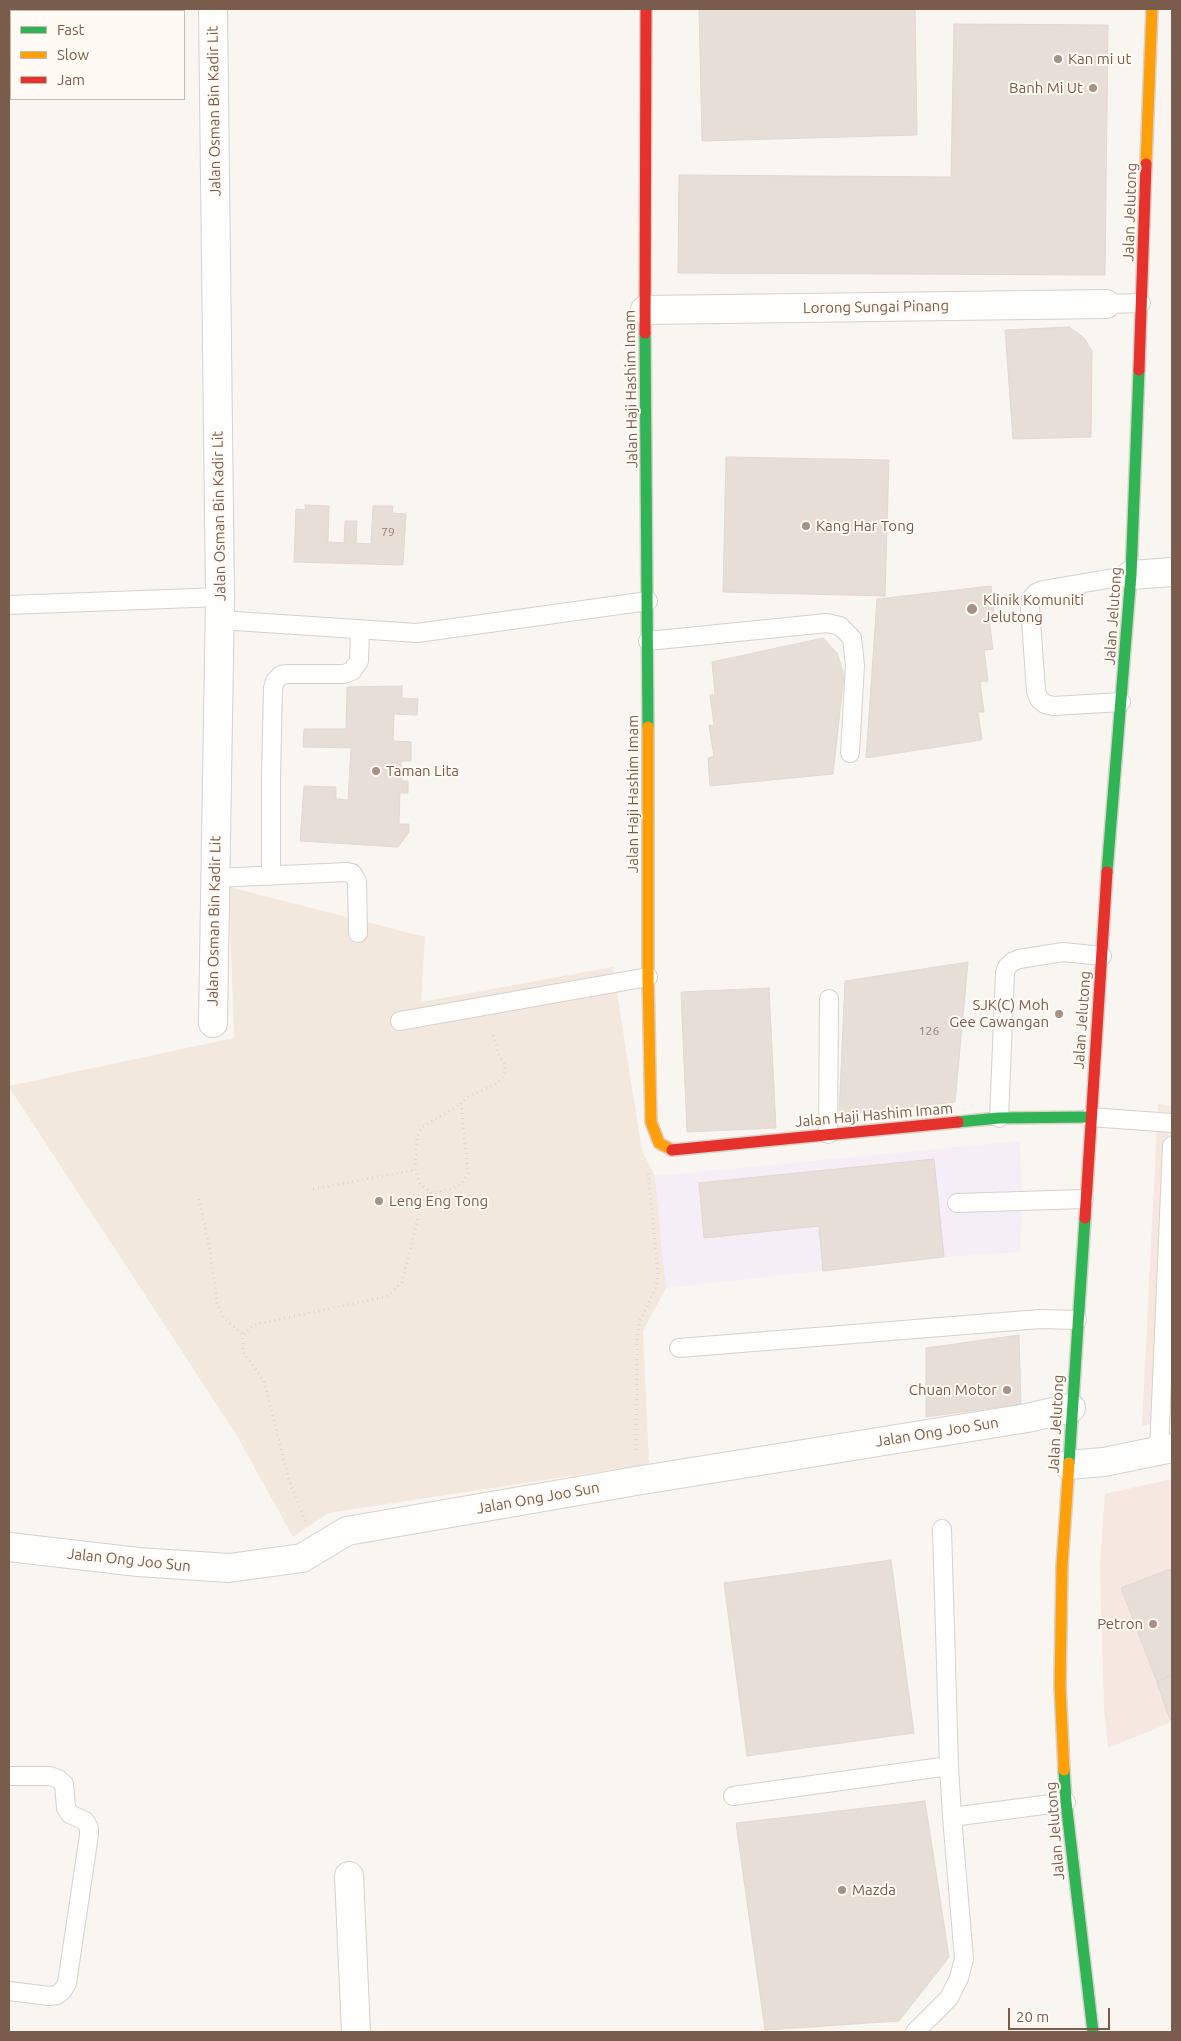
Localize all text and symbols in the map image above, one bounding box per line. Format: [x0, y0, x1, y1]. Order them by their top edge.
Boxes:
legend [10, 10, 185, 100]
text: Fast [57, 21, 84, 38]
street label: Jalan Osman Bin Kadir Lit [204, 26, 224, 196]
text: Slow [57, 46, 89, 63]
place label: Kan mi ut [1068, 50, 1131, 68]
marker: Kan mi ut [1052, 53, 1064, 65]
text: Jam [57, 71, 85, 88]
place label: Banh Mi Ut [1009, 79, 1083, 97]
marker: Banh Mi Ut [1087, 82, 1099, 94]
street label: Jalan Jelutong [1119, 162, 1141, 262]
street label: Lorong Sungai Pinang [803, 297, 949, 317]
street label: Jalan Haji Hashim Imam [621, 310, 641, 468]
street label: Jalan Osman Bin Kadir Lit [209, 431, 229, 601]
place label: Kang Har Tong [816, 517, 914, 535]
marker: Kang Har Tong [800, 520, 812, 532]
house number: 79 [381, 525, 395, 539]
street label: Jalan Jelutong [1101, 566, 1125, 666]
place label: Klinik Komuniti Jelutong [983, 591, 1084, 626]
marker: Klinik Komuniti Jelutong [965, 602, 979, 616]
street label: Jalan Haji Hashim Imam [624, 715, 642, 873]
place label: Taman Lita [386, 762, 459, 780]
marker: Taman Lita [370, 765, 382, 777]
street label: Jalan Osman Bin Kadir Lit [204, 836, 224, 1006]
street label: Jalan Jelutong [1070, 970, 1094, 1070]
place label: SJK(C) Moh Gee Cawangan [949, 996, 1049, 1031]
marker: SJK(C) Moh Gee Cawangan [1053, 1008, 1065, 1020]
house number: 126 [919, 1024, 939, 1038]
street label: Jalan Haji Hashim Imam [794, 1099, 954, 1131]
place label: Leng Eng Tong [389, 1192, 488, 1210]
marker: Leng Eng Tong [373, 1195, 385, 1207]
street label: Jalan Jelutong [1044, 1374, 1068, 1474]
place label: Chuan Motor [909, 1381, 997, 1399]
marker: Chuan Motor [1001, 1384, 1013, 1396]
street label: Jalan Ong Joo Sun [874, 1413, 1000, 1451]
street label: Jalan Ong Joo Sun [475, 1478, 601, 1518]
street label: Jalan Ong Joo Sun [66, 1545, 192, 1575]
place label: Petron [1097, 1615, 1143, 1633]
marker: Petron [1147, 1618, 1159, 1630]
street label: Jalan Jelutong [1042, 1781, 1068, 1881]
place label: Mazda [852, 1881, 896, 1899]
marker: Mazda [836, 1884, 848, 1896]
scale bar [1011, 1998, 1114, 2030]
text: 20 m [1016, 2008, 1049, 2025]

